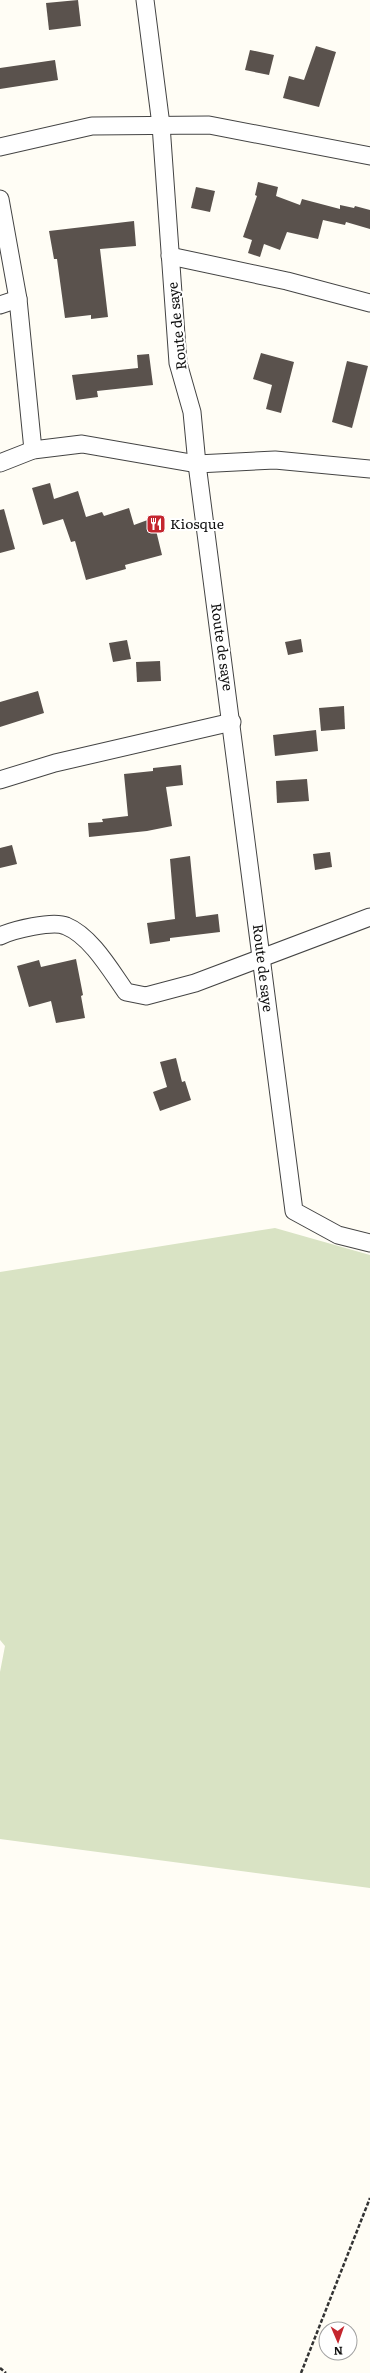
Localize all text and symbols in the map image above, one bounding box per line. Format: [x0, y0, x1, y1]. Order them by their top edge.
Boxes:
street label: Route de saye [161, 281, 191, 371]
restaurant icon: Kiosque [145, 513, 167, 535]
place label: Kiosque [170, 513, 224, 533]
street label: Route de saye [207, 602, 239, 692]
street label: Route de saye [249, 923, 279, 1013]
north arrow [318, 2321, 358, 2361]
text: N [333, 2344, 343, 2360]

